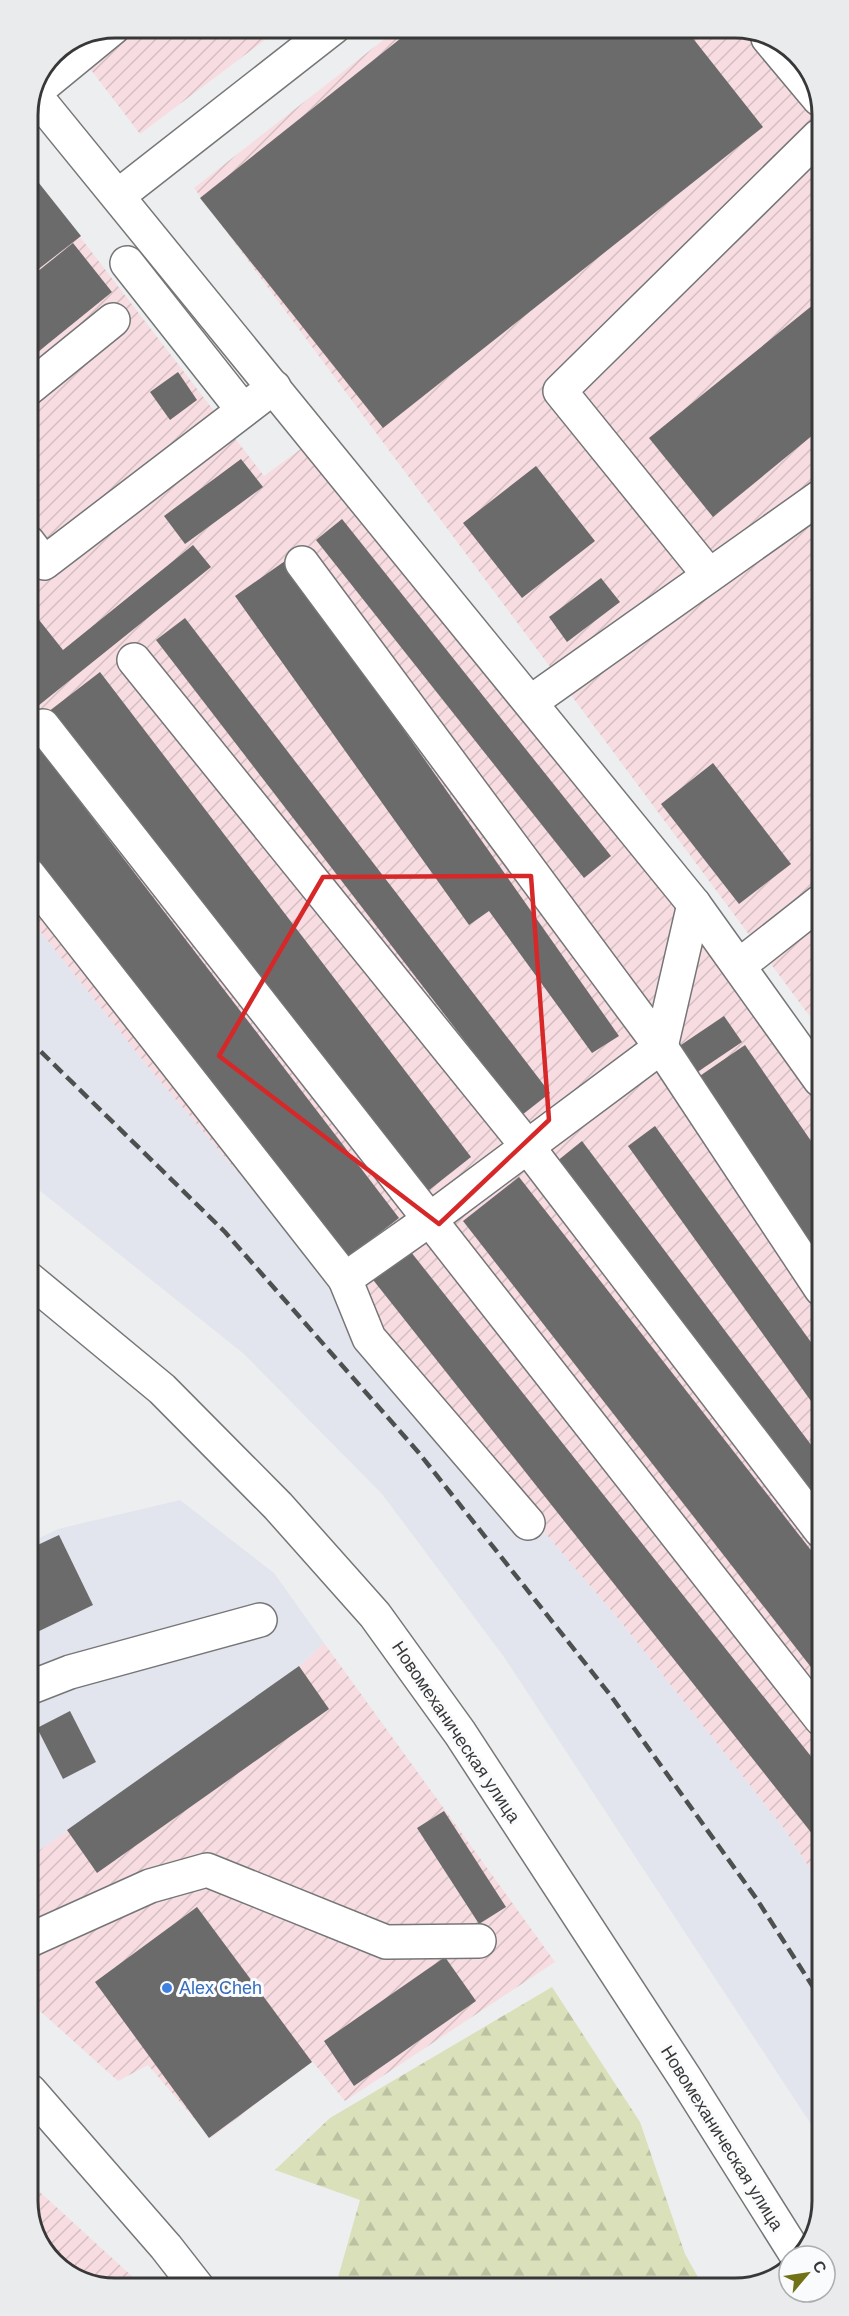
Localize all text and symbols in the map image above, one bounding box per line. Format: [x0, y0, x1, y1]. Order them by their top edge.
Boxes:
street label: Новомеханическая улица [388, 1638, 525, 1827]
place label: Alex Cheh [179, 1978, 262, 1998]
marker: Alex Cheh [160, 1981, 174, 1995]
street label: Новомеханическая улица [657, 2042, 788, 2235]
north arrow [777, 2244, 837, 2304]
text: С [809, 2258, 830, 2277]

